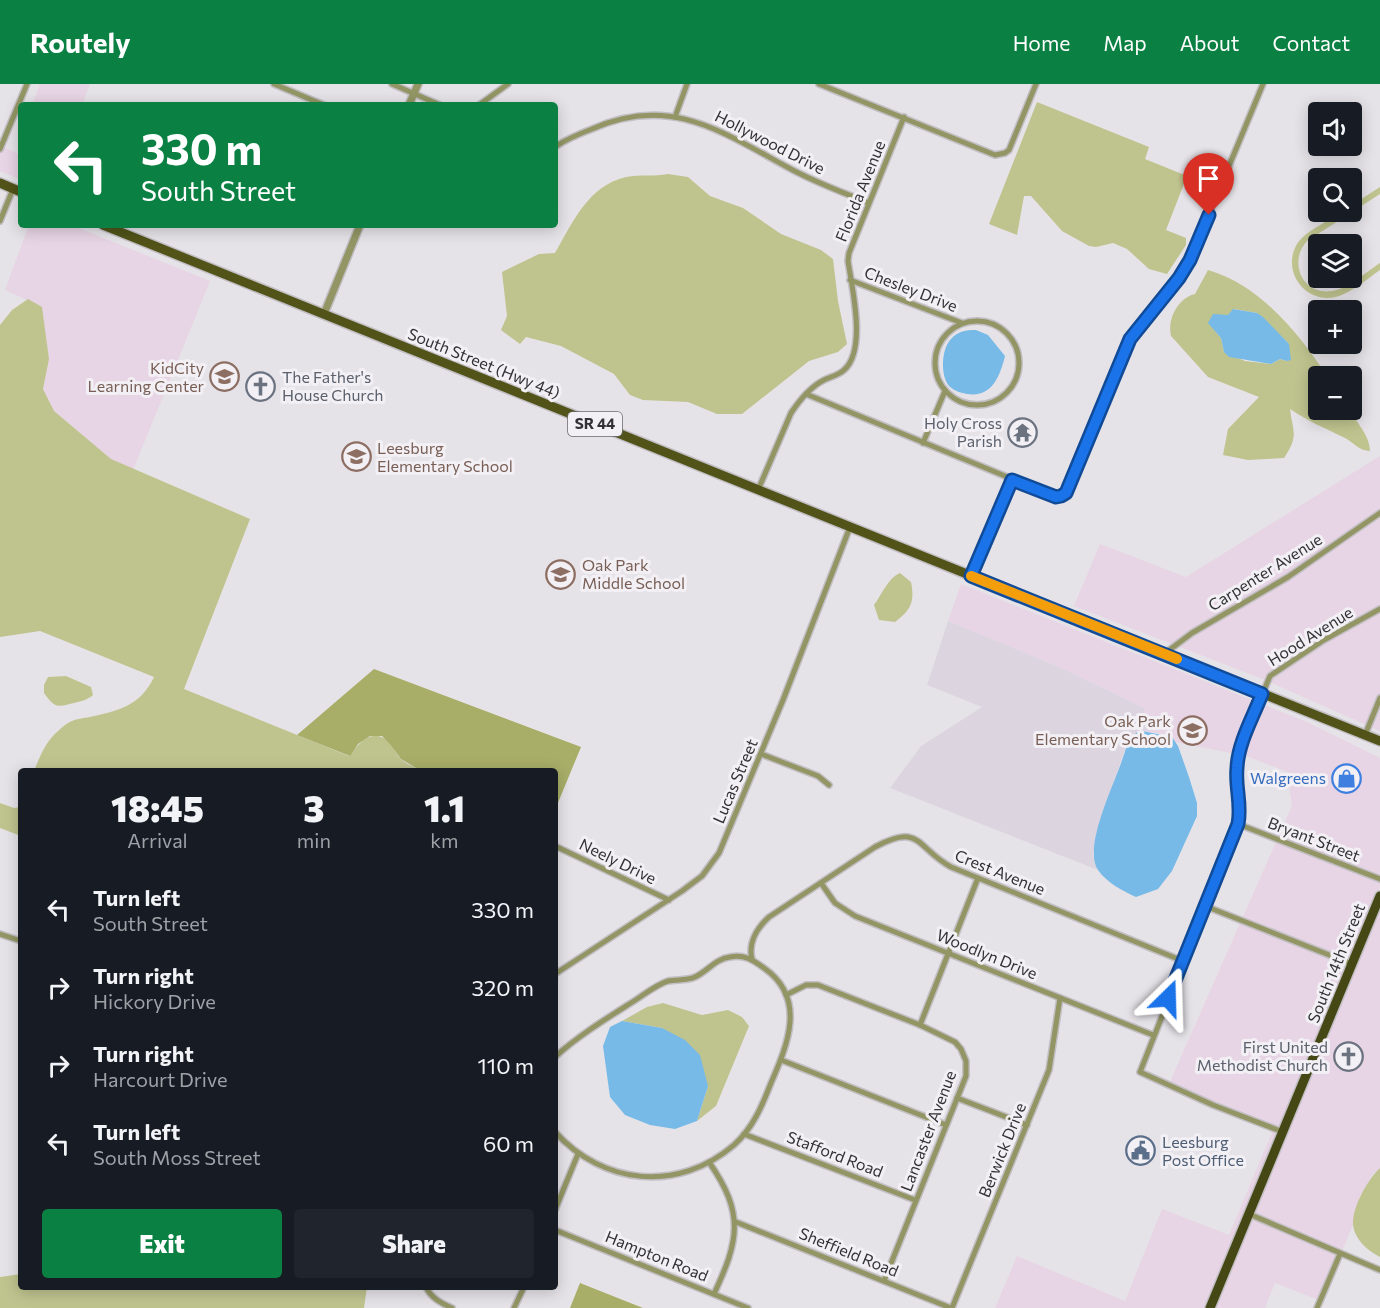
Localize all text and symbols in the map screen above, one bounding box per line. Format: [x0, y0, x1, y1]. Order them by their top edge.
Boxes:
text: Routely [30, 25, 131, 59]
text: Home [1013, 30, 1070, 55]
text: Map [1103, 30, 1147, 55]
text: About [1180, 30, 1239, 55]
text: Contact [1272, 30, 1350, 55]
map controls [1308, 102, 1362, 420]
button: sound [1308, 102, 1362, 156]
street label: Hollywood Drive [712, 106, 828, 177]
text: 330 m [141, 122, 262, 174]
icon: left [42, 126, 120, 204]
street label: Florida Avenue [831, 138, 888, 244]
pin [1183, 153, 1234, 215]
icon: arrive [1192, 162, 1225, 195]
button: search [1308, 168, 1362, 222]
text: South Street [141, 174, 296, 207]
button: layers [1308, 234, 1362, 288]
street label: Chesley Drive [862, 262, 960, 315]
button: + [1308, 300, 1362, 354]
street label: South Street (Hwy 44) [405, 323, 563, 402]
place label: KidCity Learning Center [88, 358, 205, 395]
school or university icon: KidCity Learning Center [209, 361, 241, 393]
button: − [1308, 366, 1362, 420]
place label: The Father's House Church [282, 367, 384, 404]
church icon: The Father's House Church [245, 370, 277, 402]
road number: SR 44 [568, 412, 622, 436]
place label: Holy Cross Parish [924, 413, 1002, 450]
temple icon: Holy Cross Parish [1007, 416, 1039, 448]
place label: Leesburg Elementary School [377, 438, 513, 475]
school or university icon: Leesburg Elementary School [340, 441, 372, 473]
street label: Carpenter Avenue [1204, 529, 1325, 614]
place label: Oak Park Middle School [582, 555, 685, 592]
school or university icon: Oak Park Middle School [545, 558, 577, 590]
street label: Hood Avenue [1264, 602, 1356, 669]
place label: Oak Park Elementary School [1035, 711, 1171, 748]
school or university icon: Oak Park Elementary School [1176, 714, 1208, 746]
street label: Lucas Street [708, 735, 761, 826]
shop icon: Walgreens [1331, 762, 1363, 794]
place label: Walgreens [1250, 768, 1326, 787]
text: 18:45 [111, 785, 204, 829]
text: 3 [303, 785, 325, 829]
text: 1.1 [424, 785, 465, 829]
street label: Bryant Street [1265, 812, 1363, 865]
text: Arrival [127, 828, 188, 852]
text: min [297, 828, 331, 852]
text: km [430, 828, 459, 852]
street label: Neely Drive [577, 834, 660, 887]
street label: Crest Avenue [952, 845, 1048, 898]
text: Turn left [93, 884, 180, 911]
icon: left [42, 893, 75, 926]
text: 330 m [471, 896, 534, 923]
street label: South 14th Street [1303, 900, 1368, 1025]
text: South Street [93, 911, 208, 935]
street label: Woodlyn Drive [934, 925, 1040, 982]
text: Turn right [93, 962, 194, 989]
position arrow [1136, 966, 1200, 1030]
icon: right [42, 971, 75, 1004]
text: 320 m [472, 974, 534, 1001]
text: Hickory Drive [93, 989, 216, 1013]
place label: First United Methodist Church [1197, 1037, 1328, 1074]
text: Turn right [93, 1040, 194, 1067]
church icon: First United Methodist Church [1333, 1040, 1365, 1072]
icon: right [42, 1049, 75, 1082]
text: 110 m [477, 1052, 534, 1079]
text: Harcourt Drive [93, 1067, 227, 1091]
street label: Lancaster Avenue [896, 1068, 959, 1194]
street label: Berwick Drive [974, 1100, 1029, 1200]
text: Turn left [93, 1118, 180, 1145]
street label: Stafford Road [784, 1126, 886, 1181]
icon: left [42, 1127, 75, 1160]
text: 60 m [483, 1130, 534, 1157]
place label: Leesburg Post Office [1162, 1132, 1244, 1169]
public building icon: Leesburg Post Office [1125, 1135, 1157, 1167]
text: South Moss Street [93, 1145, 261, 1169]
button: Exit [42, 1209, 282, 1278]
button: Share [294, 1209, 534, 1278]
street label: Sheffield Road [797, 1223, 902, 1280]
street label: Hampton Road [603, 1226, 711, 1285]

